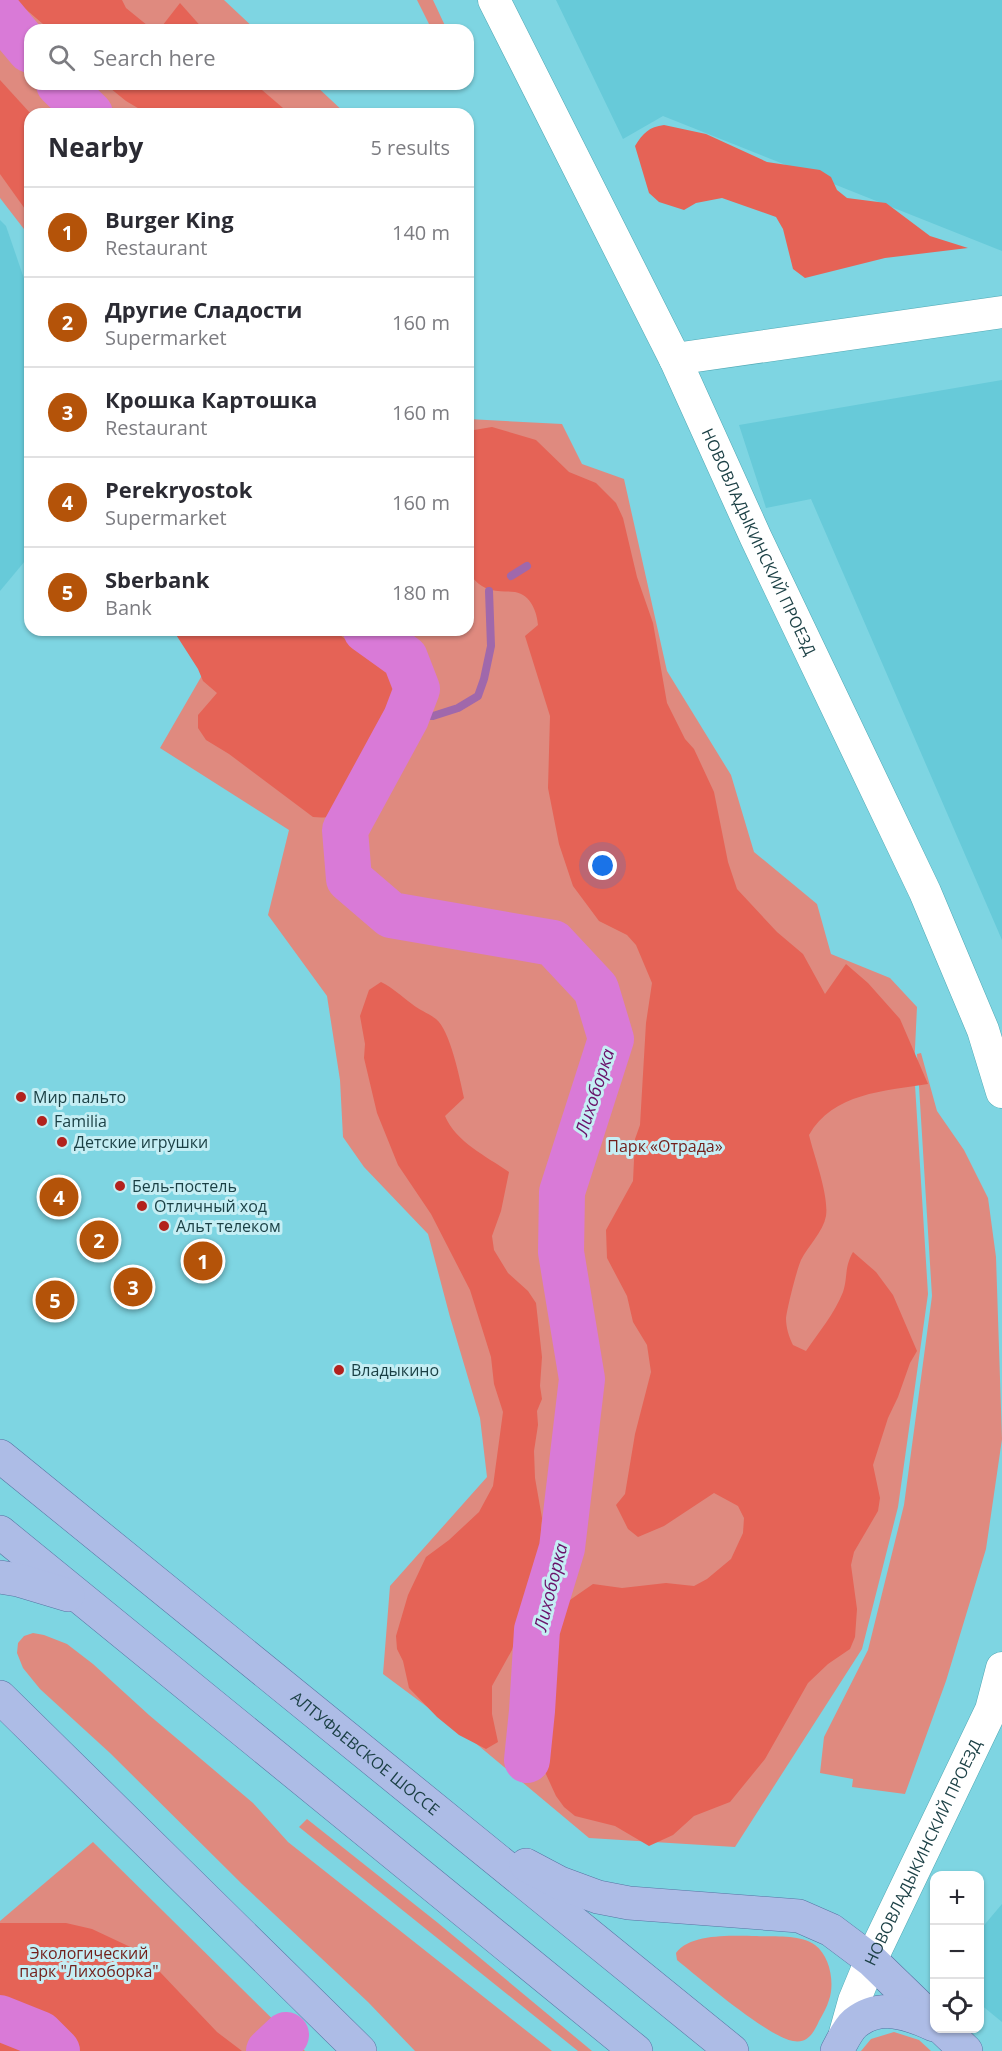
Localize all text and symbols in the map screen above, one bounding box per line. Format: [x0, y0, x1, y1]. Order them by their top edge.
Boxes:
search box [24, 24, 474, 90]
icon: search [45, 41, 78, 74]
text: Search here [93, 42, 216, 72]
text: Nearby [48, 129, 143, 165]
text: 5 results [370, 134, 450, 161]
text: Burger King [105, 204, 234, 234]
text: 1 [62, 219, 73, 246]
text: 140 m [392, 219, 450, 246]
text: Restaurant [105, 234, 207, 261]
text: Другие Сладости [105, 294, 302, 324]
text: 2 [62, 309, 73, 336]
text: 160 m [392, 309, 450, 336]
text: Supermarket [105, 324, 227, 351]
text: Крошка Картошка [105, 384, 317, 414]
text: 3 [62, 399, 73, 426]
text: 160 m [392, 399, 450, 426]
text: Restaurant [105, 414, 207, 441]
street label: НОВОВЛАДЫКИНСКИЙ ПРОЕЗД [697, 424, 821, 659]
text: Perekryostok [105, 474, 252, 504]
text: 4 [62, 489, 73, 516]
text: 160 m [392, 489, 450, 516]
text: Supermarket [105, 504, 227, 531]
text: Sberbank [105, 564, 209, 594]
text: 5 [62, 579, 73, 606]
text: 180 m [392, 579, 450, 606]
text: Bank [105, 594, 152, 621]
your location [588, 851, 617, 880]
water label: Лихоборка [568, 1046, 619, 1139]
place label: Мир пальто [33, 1086, 126, 1108]
marker: Мир пальто [14, 1090, 28, 1104]
place label: Familia [54, 1110, 107, 1132]
marker: Familia [35, 1114, 49, 1128]
place label: Детские игрушки [74, 1131, 208, 1153]
marker: Детские игрушки [55, 1135, 69, 1149]
park label: Парк «Отрада» [607, 1135, 723, 1157]
pin: 4 [40, 1174, 78, 1220]
place label: Бель-постель [132, 1175, 237, 1197]
marker: Бель-постель [113, 1179, 127, 1193]
place label: Отличный ход [154, 1195, 267, 1217]
marker: Отличный ход [135, 1199, 149, 1213]
place label: Альт телеком [176, 1215, 281, 1237]
pin: 2 [80, 1218, 118, 1262]
marker: Альт телеком [157, 1219, 171, 1233]
pin: 1 [184, 1238, 222, 1284]
pin: 3 [114, 1264, 152, 1310]
pin: 5 [36, 1278, 74, 1322]
place label: Владыкино [351, 1359, 439, 1381]
marker: Владыкино [332, 1363, 346, 1377]
water label: Лихоборка [527, 1540, 573, 1635]
street label: АЛТУФЬЕВСКОЕ ШОССЕ [287, 1686, 444, 1820]
street label: НОВОВЛАДЫКИНСКИЙ ПРОЕЗД [859, 1736, 986, 1969]
map controls [930, 1871, 984, 2033]
button: + [930, 1871, 984, 1925]
button: − [930, 1925, 984, 1979]
park label: Экологический парк "Лихоборка" [19, 1942, 159, 1982]
button: locate [930, 1979, 984, 2033]

